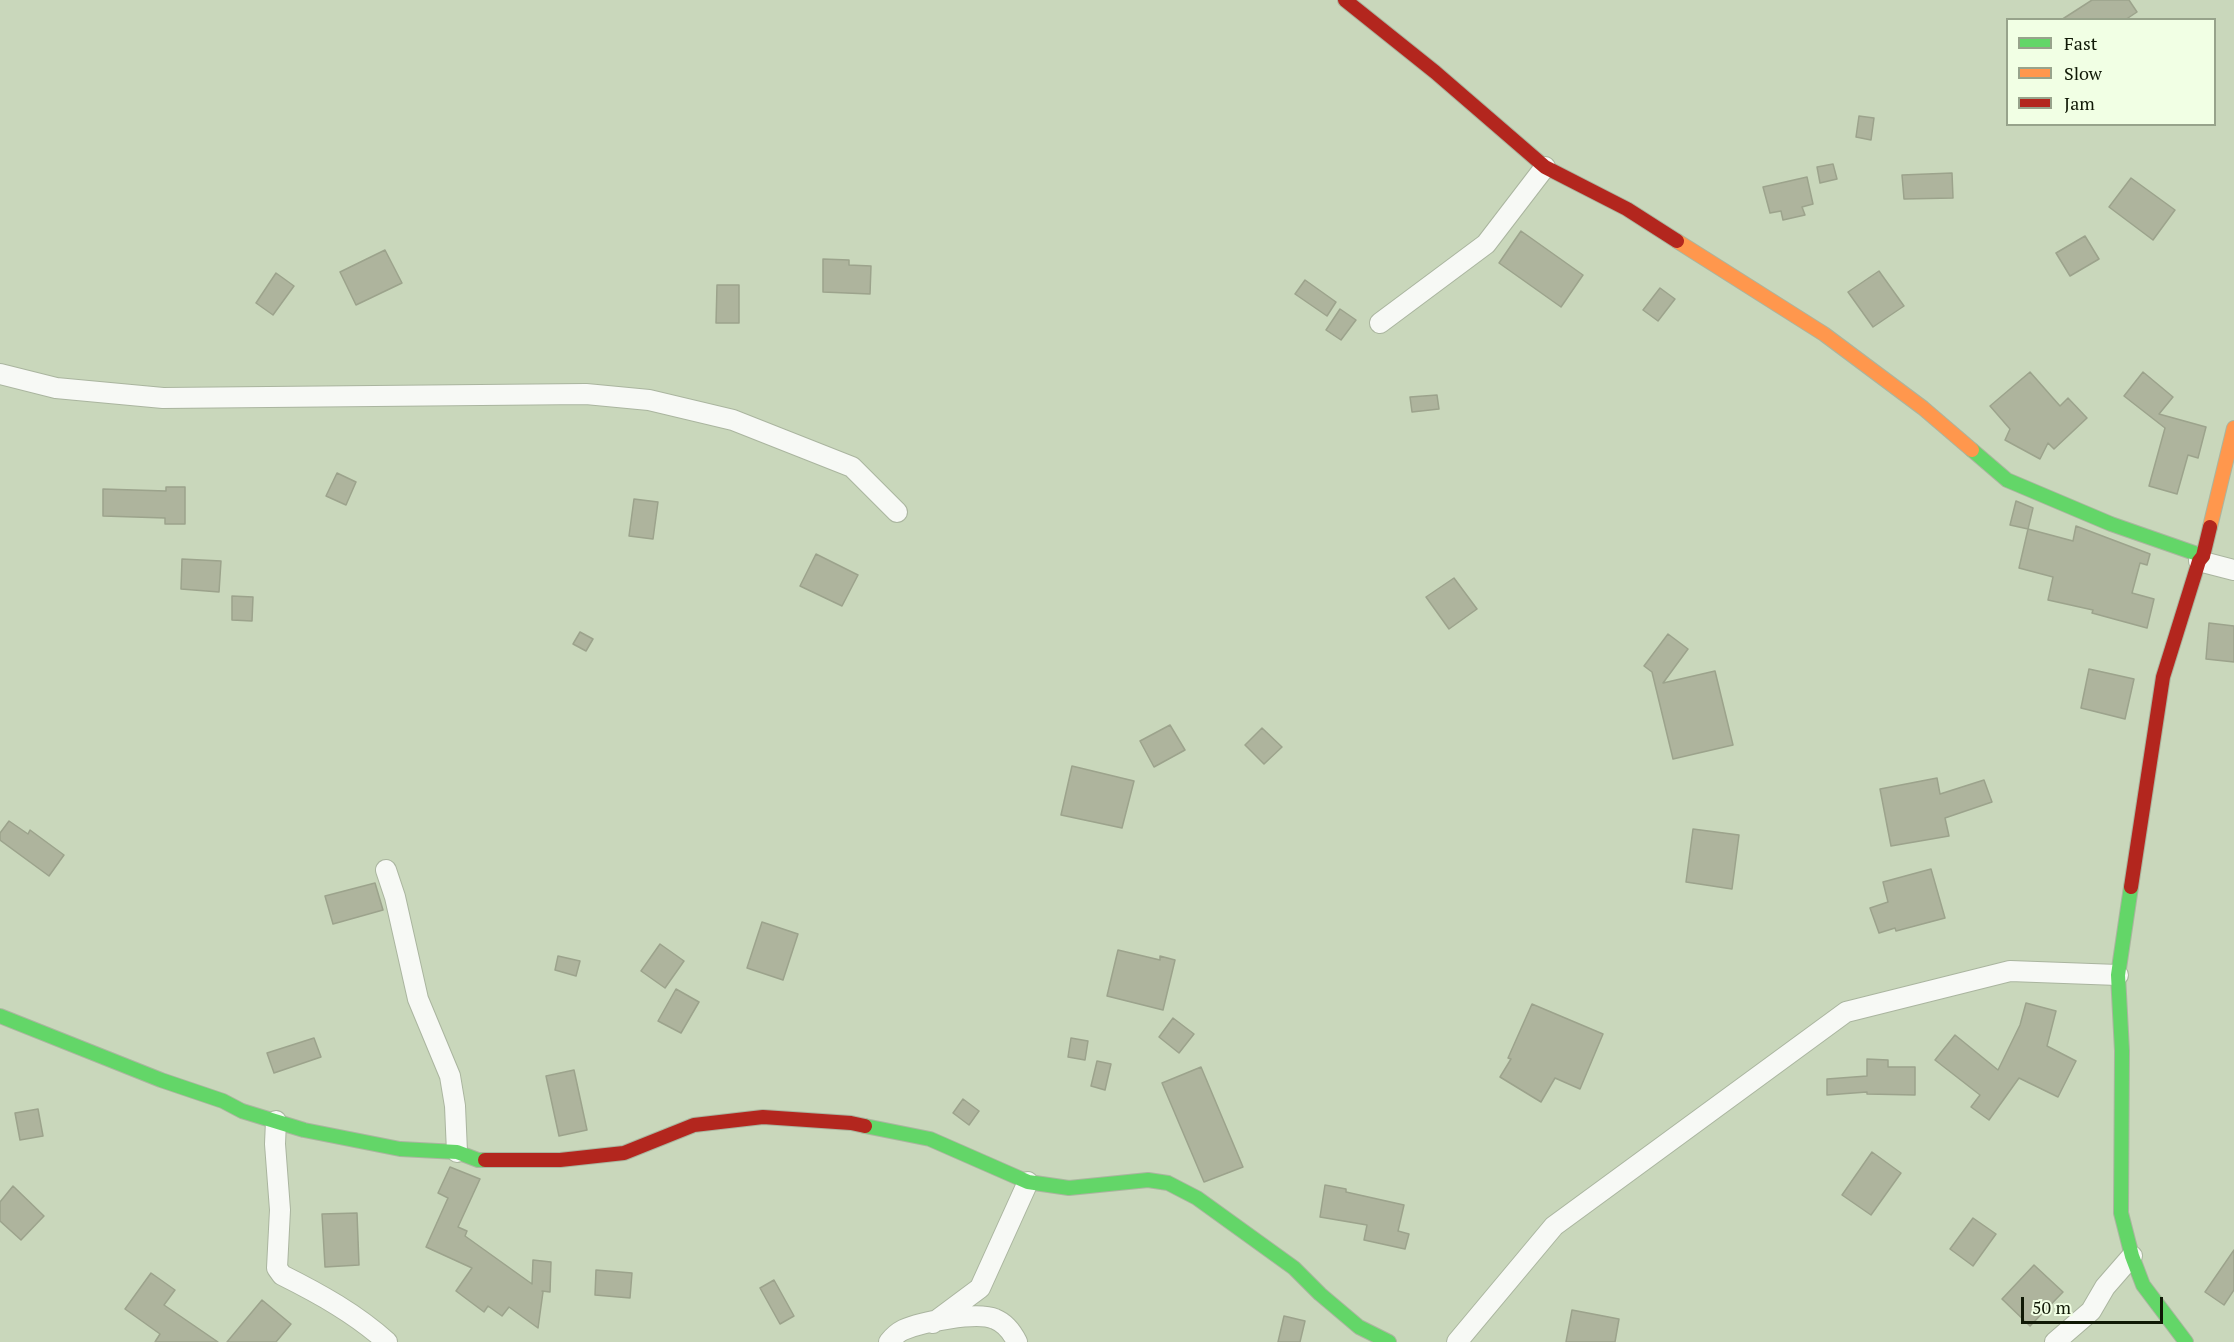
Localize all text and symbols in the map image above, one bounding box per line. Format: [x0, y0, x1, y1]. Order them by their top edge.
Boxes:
legend [2006, 18, 2216, 126]
text: Fast [2064, 31, 2097, 55]
text: Slow [2064, 61, 2102, 85]
text: Jam [2064, 91, 2095, 115]
scale bar [2024, 1285, 2166, 1323]
text: 50 m [2032, 1295, 2071, 1319]

